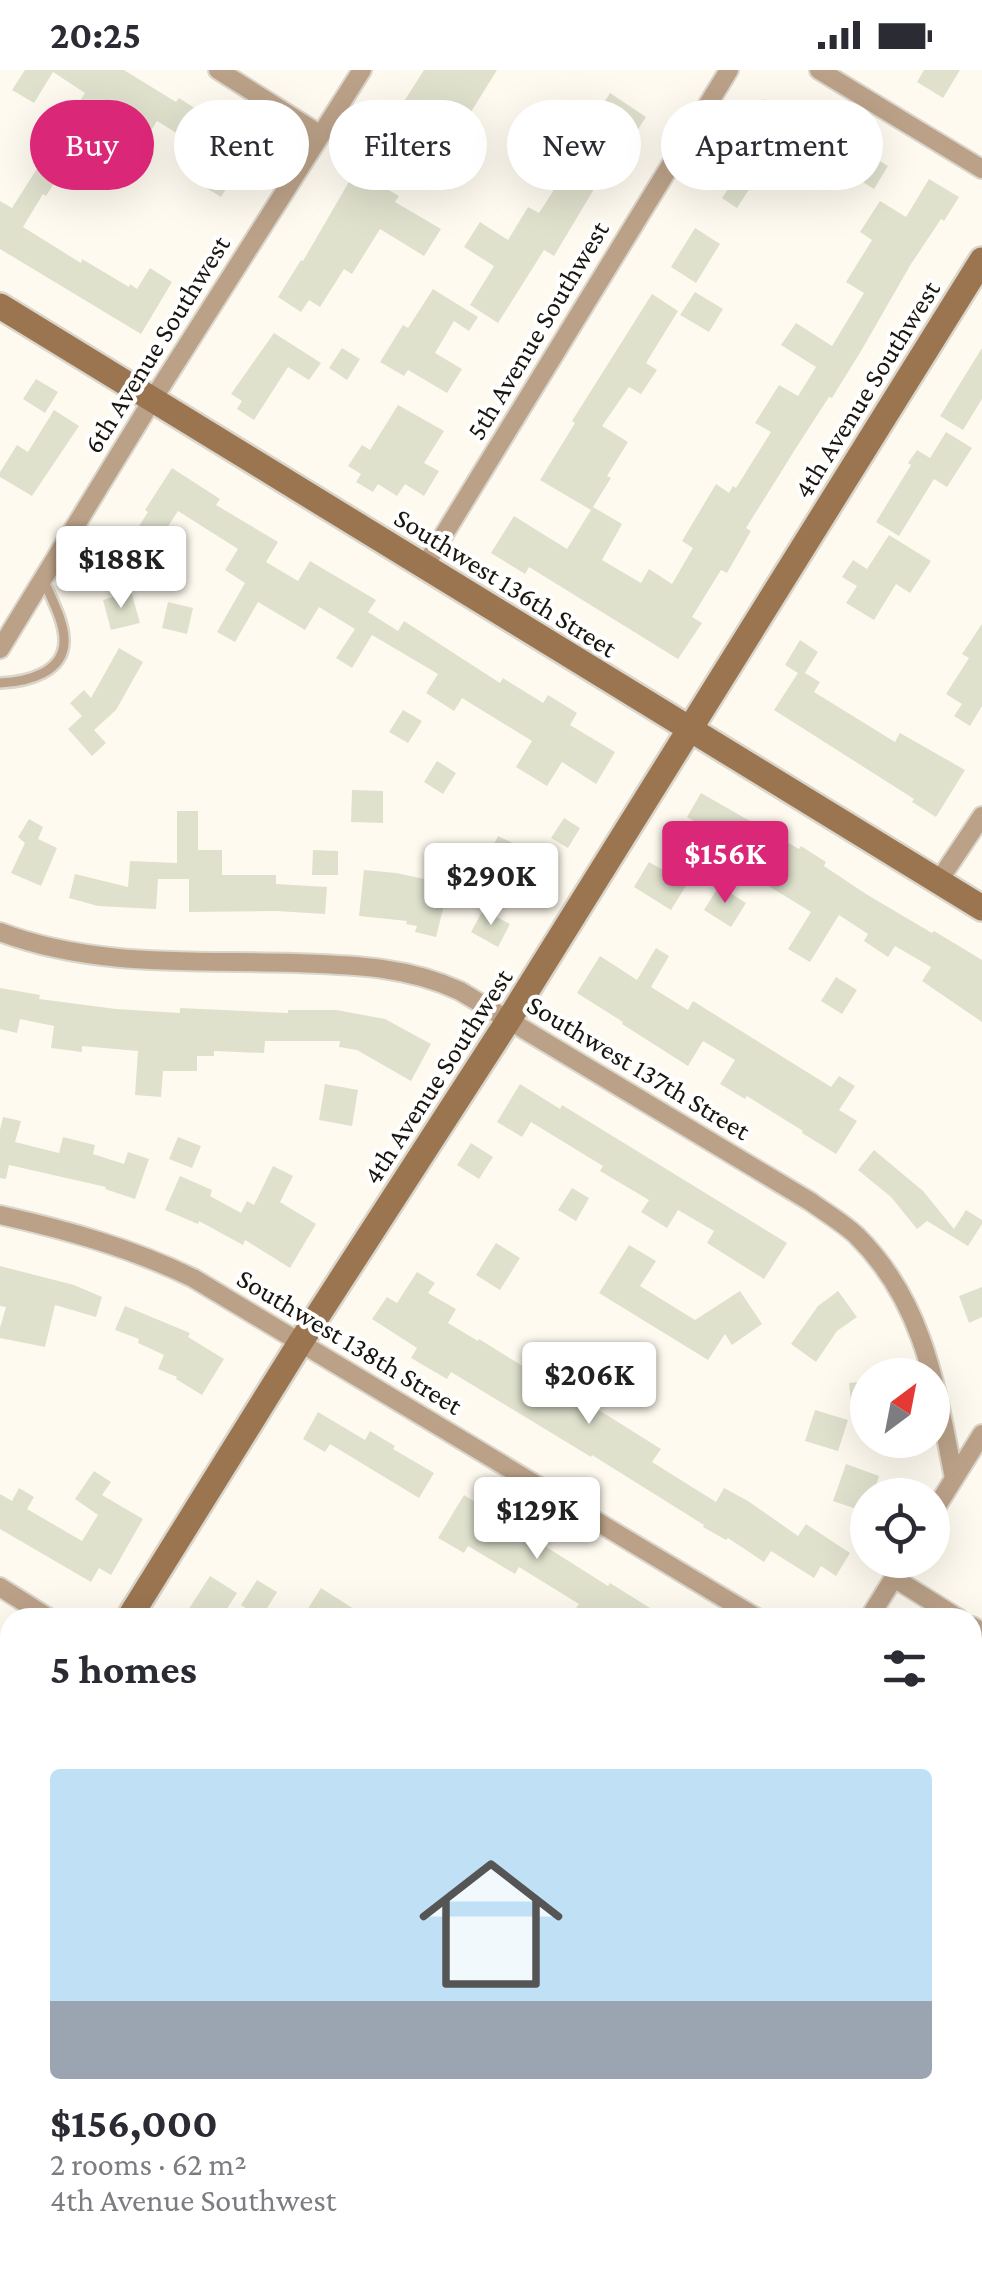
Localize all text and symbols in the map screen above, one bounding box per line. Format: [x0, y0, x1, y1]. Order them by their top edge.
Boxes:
text: 20:25 [50, 14, 141, 56]
chip: Buy [30, 100, 154, 190]
chip: Rent [174, 100, 309, 190]
chip: Filters [329, 100, 487, 190]
chip: New [507, 100, 641, 190]
chip: Apartment [661, 100, 883, 190]
street label: 5th Avenue Southwest [460, 215, 615, 445]
street label: 6th Avenue Southwest [77, 229, 236, 459]
street label: 4th Avenue Southwest [787, 274, 946, 504]
street label: Southwest 136th Street [389, 501, 623, 664]
pin: $188K [51, 526, 191, 611]
text: $188K [78, 540, 164, 576]
pin: $156K [655, 821, 795, 906]
text: $156K [684, 835, 766, 871]
pin: $290K [421, 843, 561, 928]
text: $290K [446, 857, 536, 893]
street label: 4th Avenue Southwest [356, 962, 519, 1190]
street label: Southwest 137th Street [522, 989, 756, 1147]
street label: Southwest 138th Street [232, 1262, 468, 1421]
pin: $206K [519, 1342, 659, 1427]
text: $206K [544, 1356, 634, 1392]
north arrow [850, 1358, 950, 1458]
map controls [850, 1358, 950, 1578]
pin: $129K [467, 1477, 607, 1562]
button: locate [850, 1478, 950, 1578]
text: $129K [496, 1491, 578, 1527]
icon: filters [877, 1641, 932, 1696]
text: 5 homes [50, 1645, 197, 1692]
icon: home [401, 1834, 581, 2014]
text: $156,000 [50, 2099, 218, 2146]
text: 2 rooms · 62 m² [50, 2146, 247, 2182]
text: 4th Avenue Southwest [50, 2182, 336, 2218]

